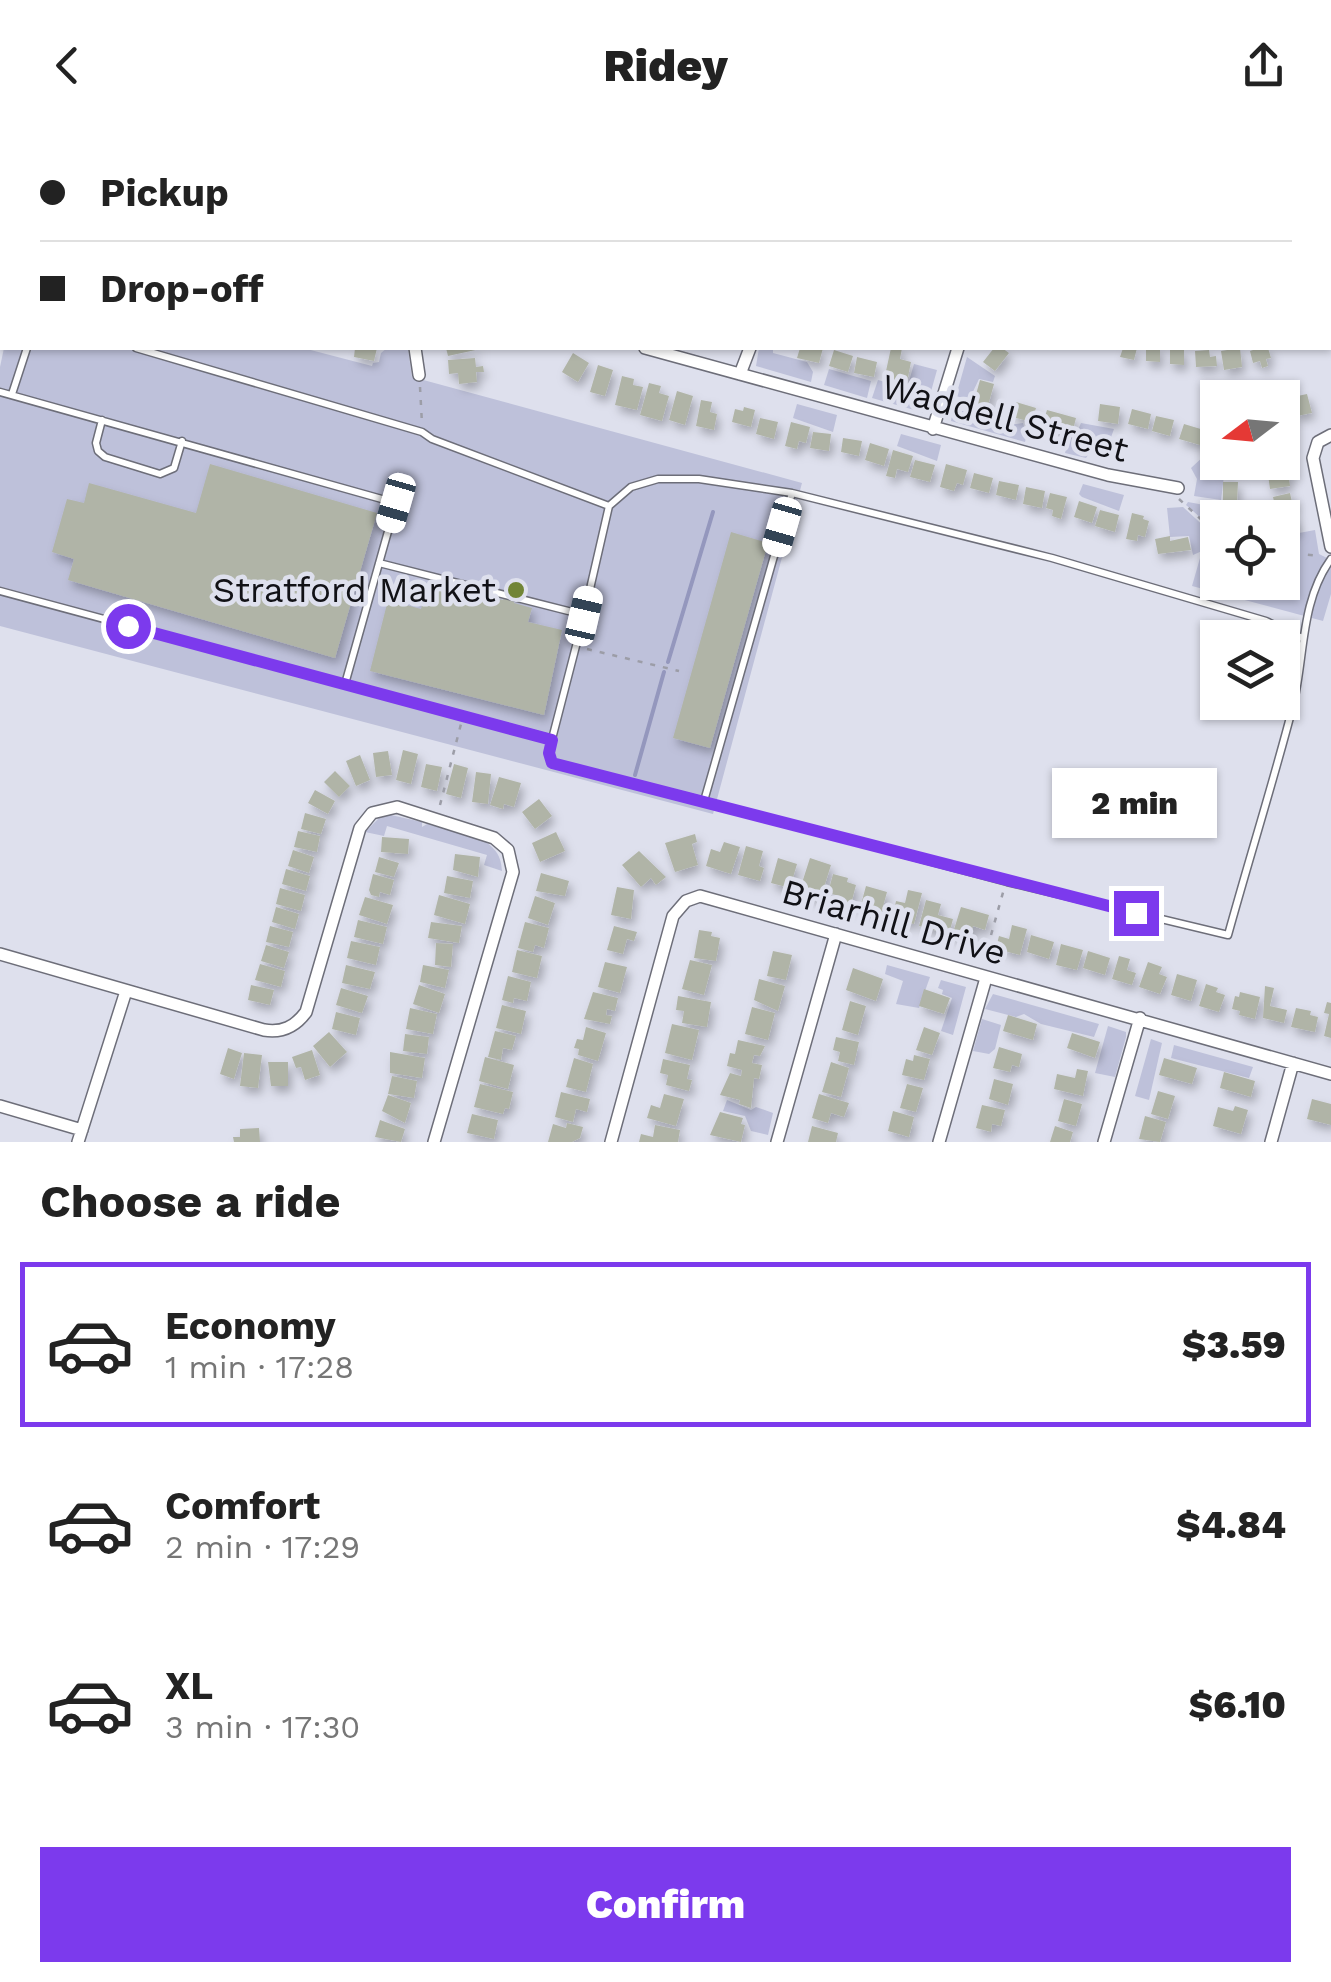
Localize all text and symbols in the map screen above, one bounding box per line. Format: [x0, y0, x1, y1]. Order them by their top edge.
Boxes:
icon: back [40, 38, 95, 93]
icon: share [1236, 38, 1291, 93]
text: Ridey [603, 39, 728, 92]
text: Pickup [100, 171, 229, 215]
text: Drop-off [100, 267, 264, 311]
street label: Waddell Street [877, 365, 1133, 471]
north arrow [1200, 380, 1300, 480]
map controls [1200, 380, 1300, 720]
car [373, 470, 419, 536]
car [759, 494, 805, 560]
button: locate [1200, 500, 1300, 600]
place label: Stratford Market [213, 569, 496, 611]
marker: Stratford Market [505, 579, 527, 601]
car [563, 583, 605, 649]
route start [106, 604, 151, 649]
button: layers [1200, 620, 1300, 720]
callout: 2 min [1054, 768, 1218, 838]
text: 2 min [1091, 784, 1178, 822]
street label: Briarhill Drive [777, 870, 1011, 974]
route end [1114, 891, 1159, 936]
text: Choose a ride [40, 1175, 340, 1228]
icon: car [45, 1300, 135, 1390]
text: Economy [165, 1304, 336, 1348]
text: $3.59 [1182, 1323, 1286, 1367]
text: 1 min · 17:28 [165, 1348, 354, 1386]
icon: car [45, 1480, 135, 1570]
text: Comfort [165, 1484, 320, 1528]
text: $4.84 [1176, 1503, 1286, 1547]
text: 2 min · 17:29 [165, 1528, 360, 1566]
icon: car [45, 1660, 135, 1750]
text: XL [165, 1664, 213, 1708]
text: $6.10 [1188, 1683, 1286, 1727]
text: 3 min · 17:30 [165, 1708, 360, 1746]
button: Confirm [40, 1847, 1291, 1962]

